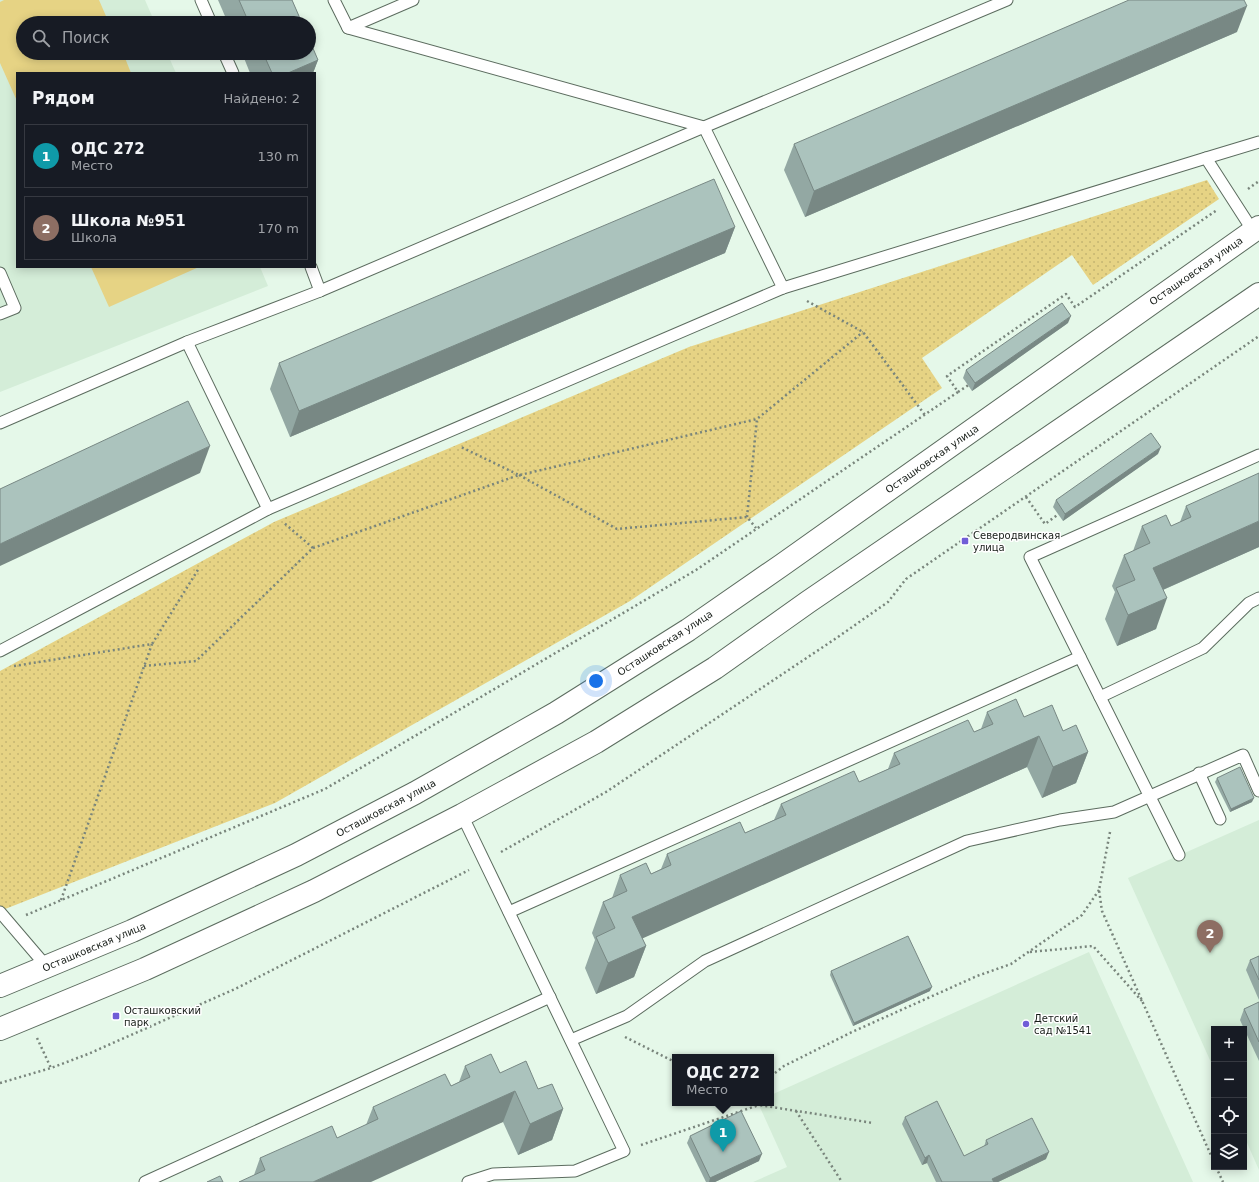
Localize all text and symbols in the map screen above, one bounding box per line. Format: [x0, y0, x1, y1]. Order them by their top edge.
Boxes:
search box [16, 16, 316, 60]
icon: search [30, 27, 52, 49]
text: Поиск [62, 29, 110, 47]
text: Рядом [32, 88, 95, 108]
text: Найдено: 2 [224, 91, 300, 106]
text: ОДС 272 [71, 140, 145, 158]
text: 1 [41, 149, 51, 164]
text: 130 m [257, 149, 299, 164]
text: Место [71, 158, 113, 173]
text: Школа №951 [71, 212, 186, 230]
text: 2 [41, 221, 51, 236]
text: 170 m [257, 221, 299, 236]
text: Школа [71, 230, 117, 245]
street label: Осташковская улица [1147, 235, 1245, 307]
street label: Осташковская улица [883, 423, 981, 495]
place label: Северодвинская улица [973, 530, 1060, 553]
marker: Северодвинская улица [960, 536, 970, 546]
street label: Осташковская улица [615, 608, 715, 678]
your location [586, 671, 606, 691]
street label: Осташковская улица [334, 777, 438, 839]
street label: Осташковская улица [41, 920, 147, 974]
pin: 2 [1197, 920, 1223, 953]
place label: Осташковский парк [124, 1005, 201, 1028]
marker: Осташковский парк [111, 1011, 121, 1021]
place label: Детский сад №1541 [1034, 1013, 1092, 1036]
marker: Детский сад №1541 [1021, 1019, 1031, 1029]
map controls [1211, 1026, 1247, 1170]
button: + [1211, 1026, 1247, 1062]
popup [672, 1054, 774, 1106]
button: − [1211, 1062, 1247, 1098]
text: ОДС 272 [686, 1064, 760, 1082]
text: Место [686, 1082, 728, 1097]
button: locate [1211, 1098, 1247, 1134]
pin: 1 [710, 1119, 736, 1152]
button: layers [1211, 1134, 1247, 1170]

